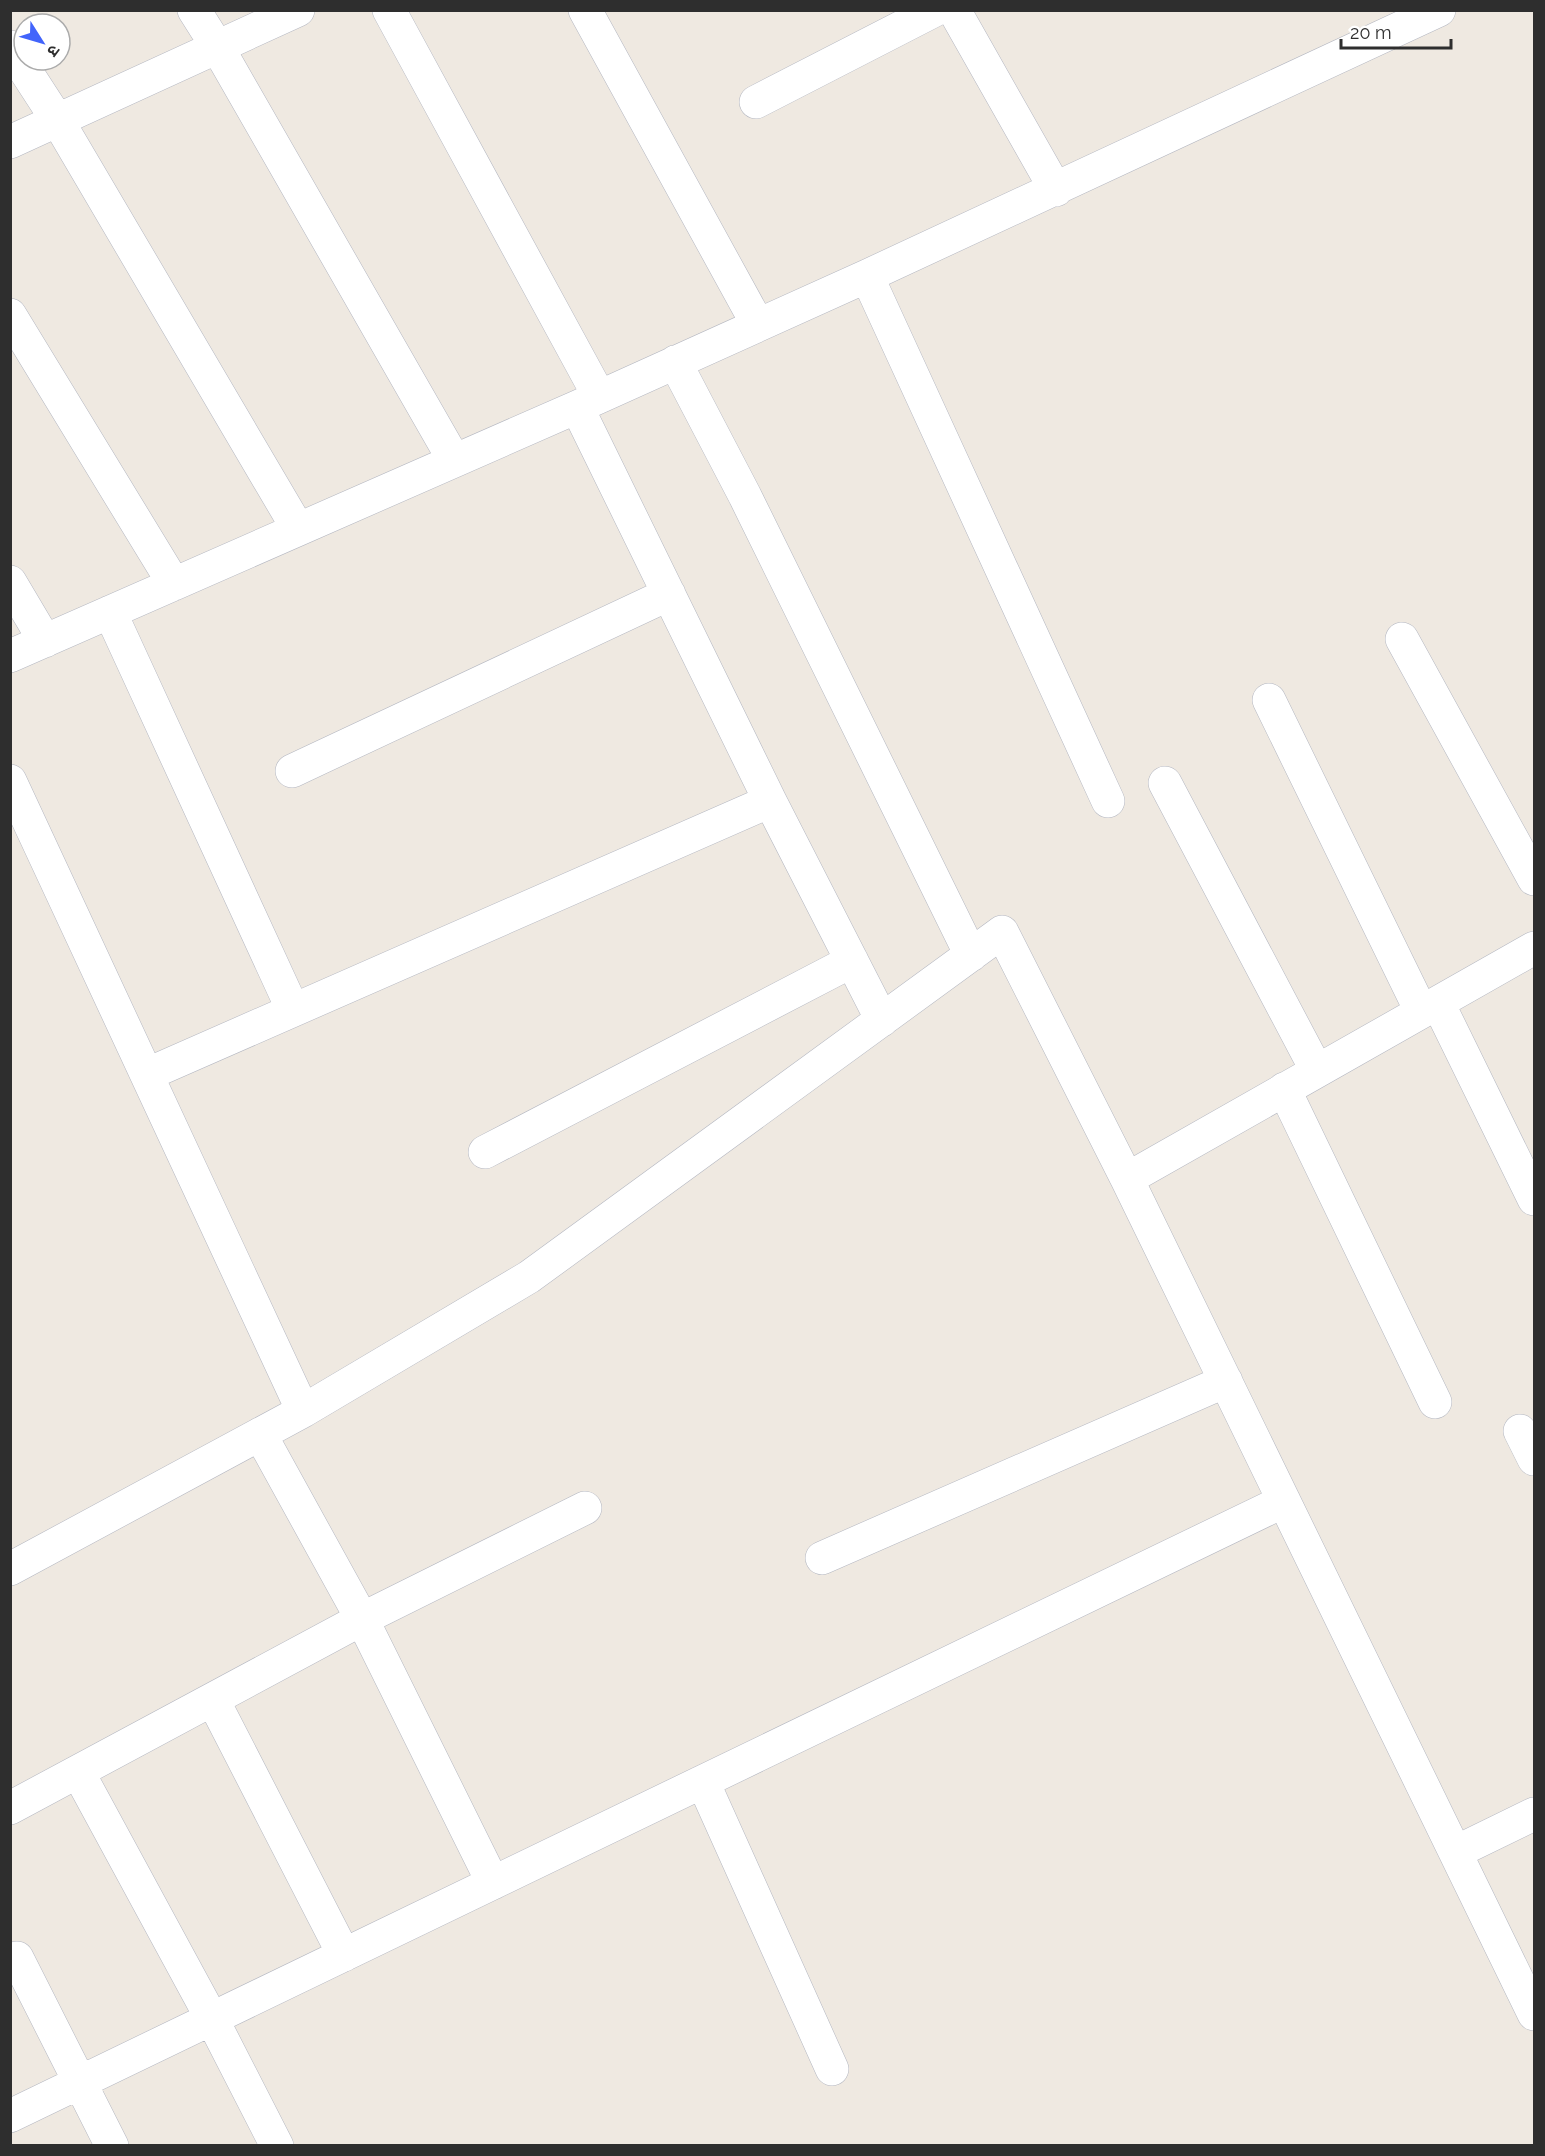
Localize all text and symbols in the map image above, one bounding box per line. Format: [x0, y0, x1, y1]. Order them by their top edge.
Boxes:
north arrow [12, 12, 72, 72]
scale bar [1341, 12, 1450, 50]
text: 20 m [1350, 22, 1392, 43]
text: उ [43, 41, 64, 61]

